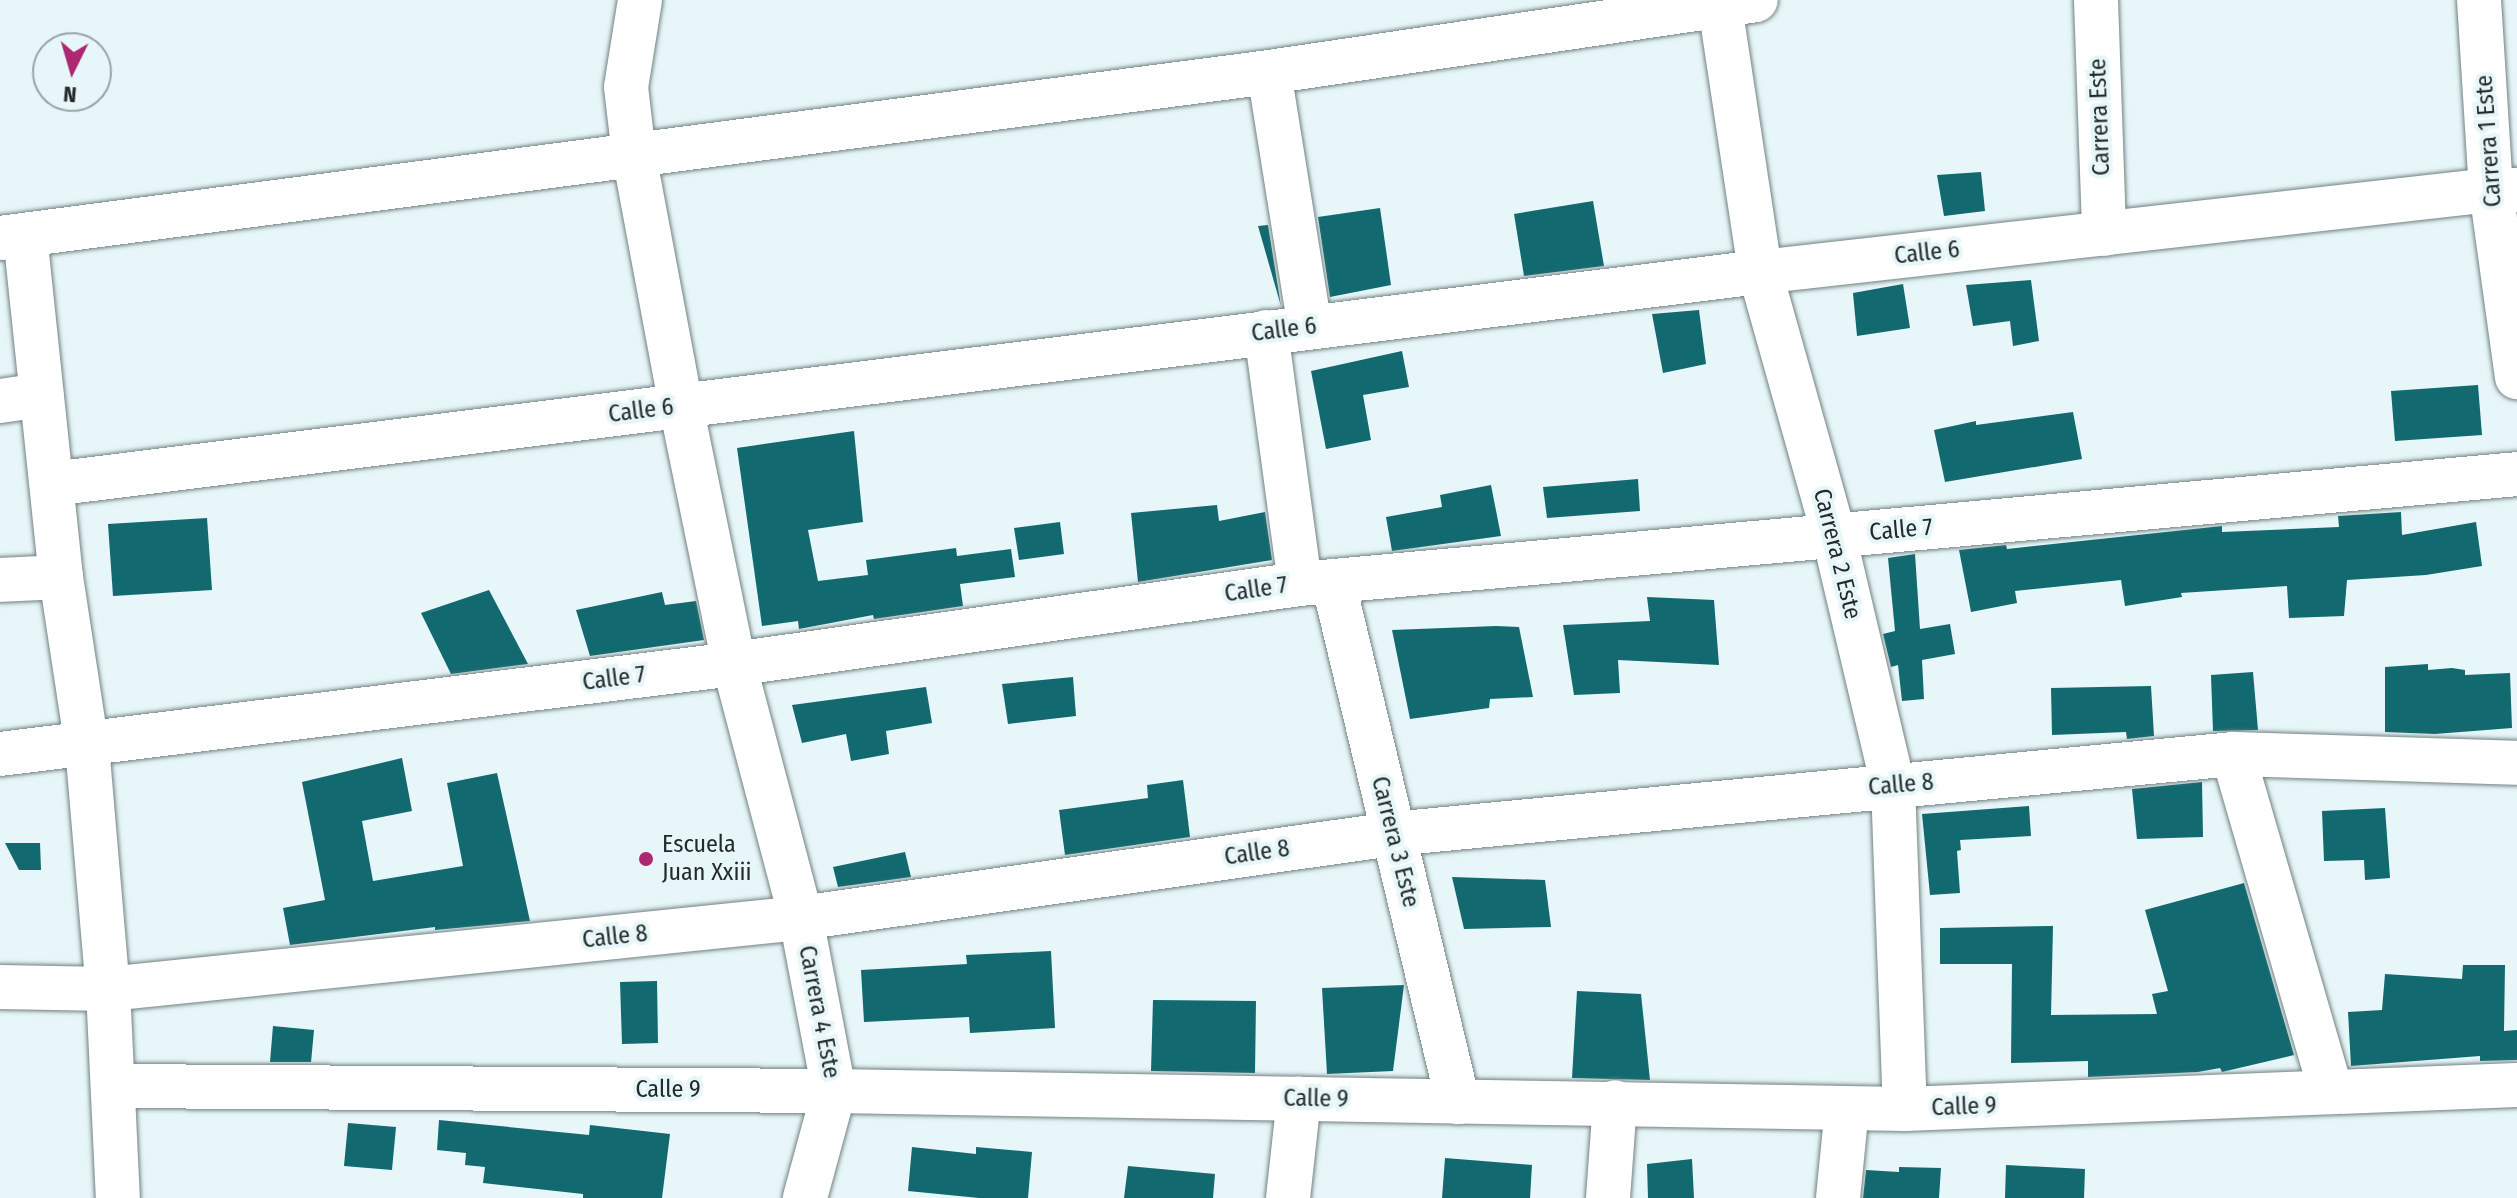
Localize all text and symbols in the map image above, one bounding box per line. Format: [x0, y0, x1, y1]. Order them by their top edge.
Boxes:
north arrow [32, 32, 112, 112]
street label: Carrera Este [2084, 58, 2116, 176]
street label: Carrera 1 Este [2470, 74, 2508, 208]
text: N [62, 80, 78, 108]
street label: Calle 6 [1893, 235, 1961, 271]
street label: Calle 6 [1250, 312, 1318, 348]
street label: Calle 6 [607, 393, 675, 429]
street label: Carrera 2 Este [1807, 486, 1867, 622]
street label: Calle 7 [1868, 513, 1934, 547]
street label: Calle 7 [1223, 571, 1289, 609]
street label: Calle 7 [581, 661, 647, 697]
street label: Calle 8 [1867, 768, 1935, 802]
street label: Carrera 3 Este [1365, 774, 1425, 910]
place label: Escuela Juan Xxiii [662, 831, 752, 887]
street label: Calle 8 [1223, 834, 1291, 872]
marker: Escuela Juan Xxiii [637, 850, 655, 868]
street label: Calle 8 [581, 919, 649, 955]
street label: Carrera 4 Este [792, 943, 846, 1081]
street label: Calle 9 [635, 1076, 701, 1104]
street label: Calle 9 [1283, 1084, 1349, 1114]
street label: Calle 9 [1931, 1091, 1997, 1123]

